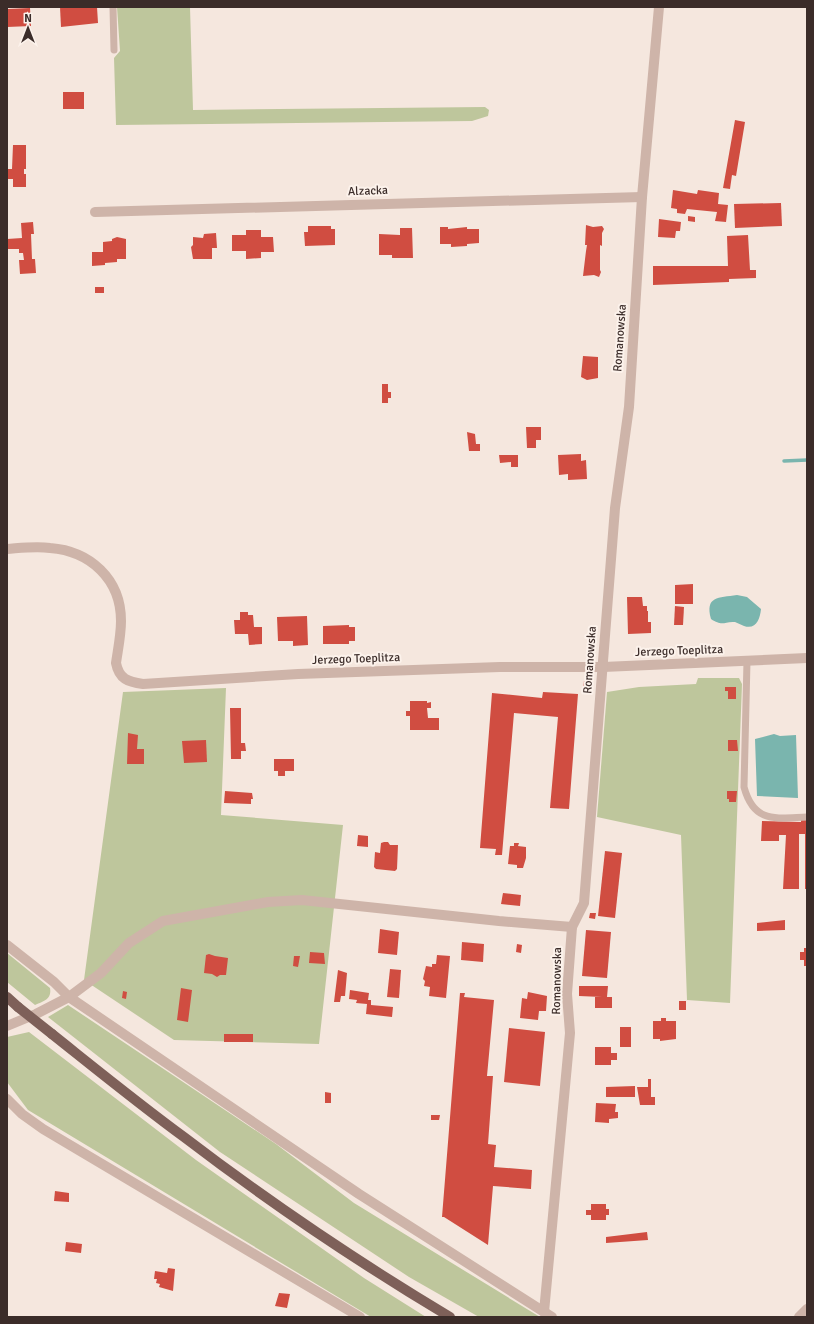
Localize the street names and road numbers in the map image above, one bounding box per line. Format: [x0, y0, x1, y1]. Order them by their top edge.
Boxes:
street label: Alzacka [348, 183, 388, 199]
street label: Romanowska [610, 304, 630, 372]
street label: Romanowska [580, 626, 600, 694]
street label: Jerzego Toeplitza [635, 642, 723, 660]
street label: Jerzego Toeplitza [312, 650, 400, 668]
street label: Romanowska [549, 947, 565, 1015]

